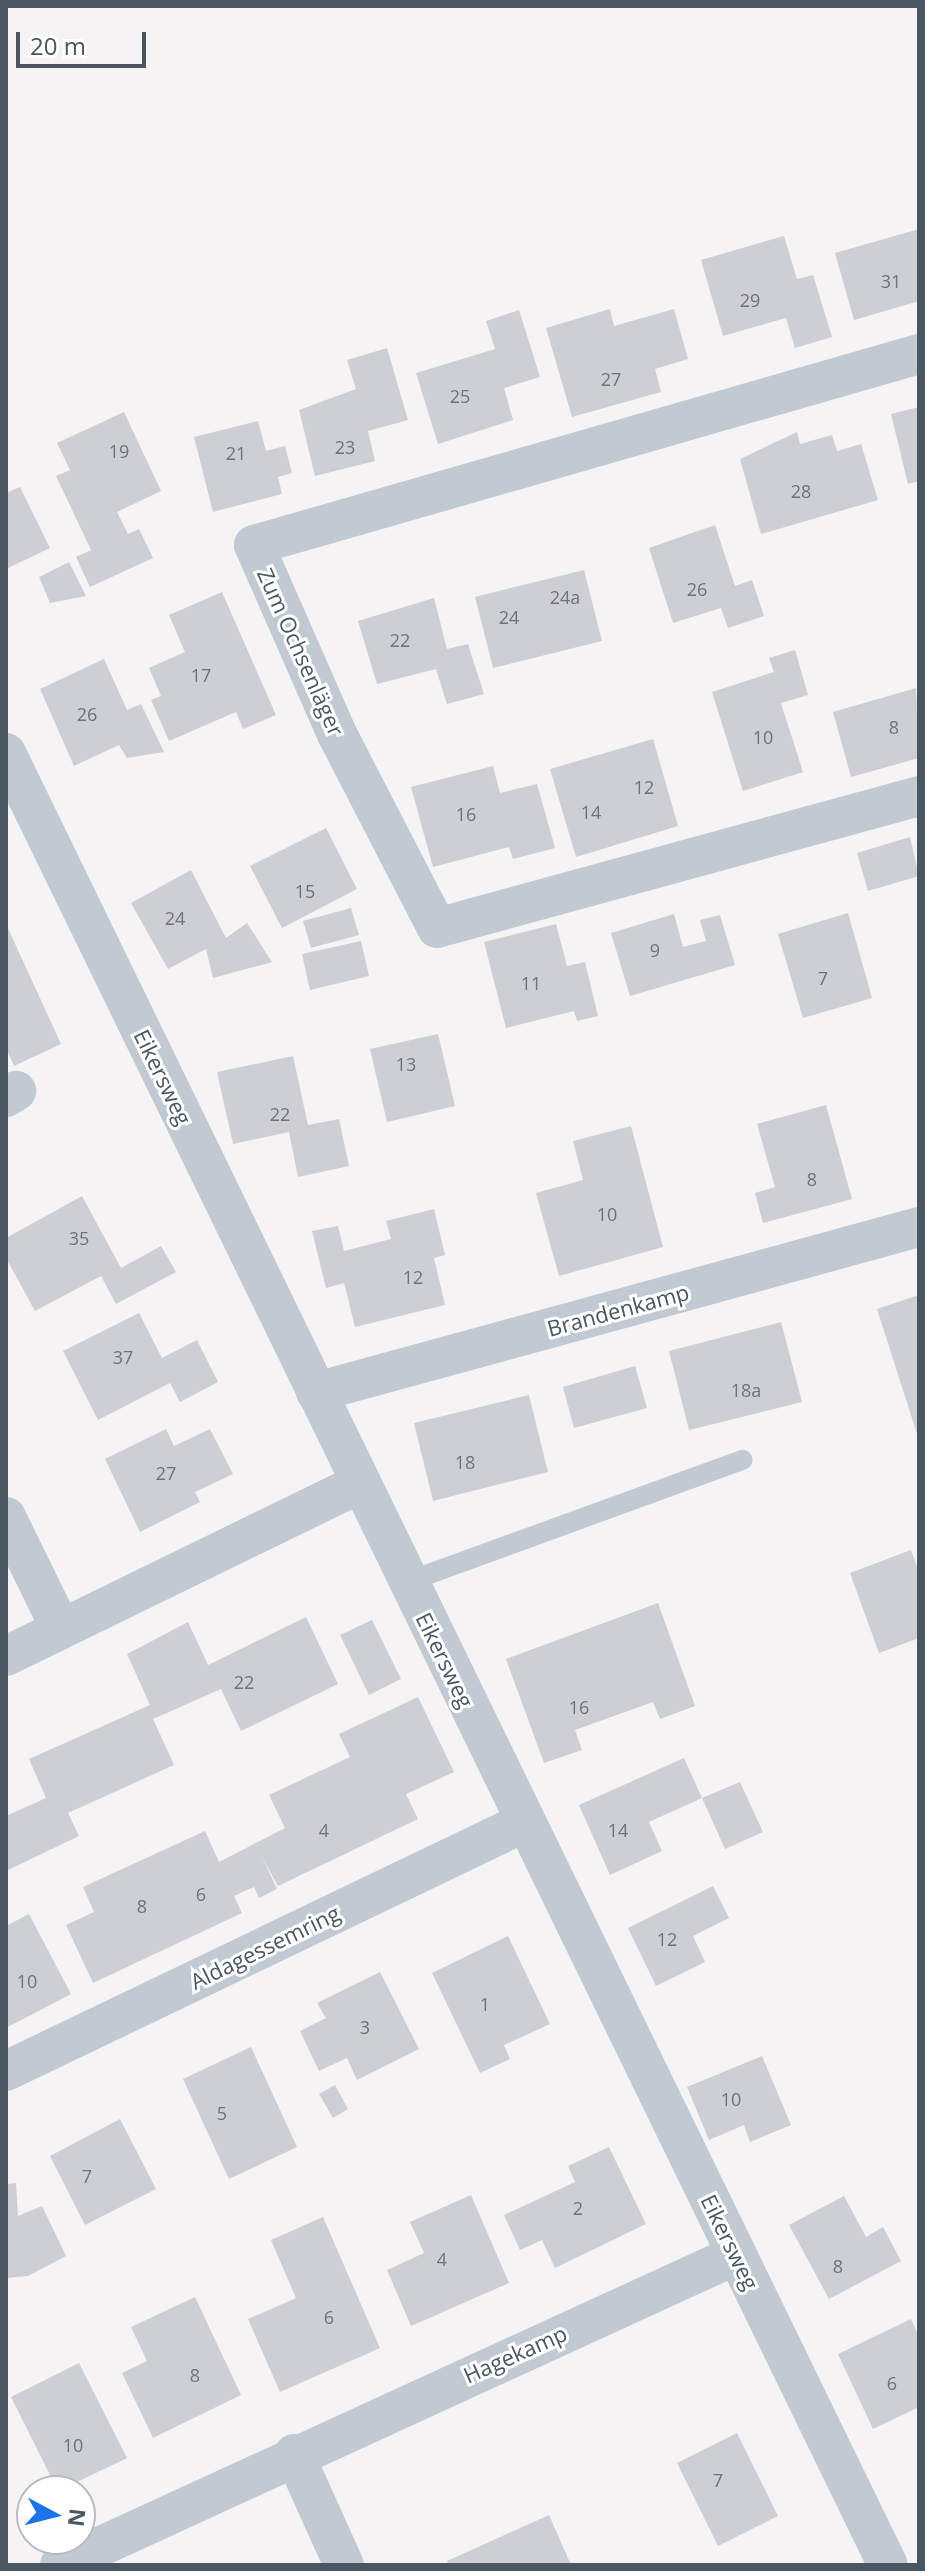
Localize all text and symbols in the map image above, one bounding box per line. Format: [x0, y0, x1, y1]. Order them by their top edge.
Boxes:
scale bar [20, 16, 150, 66]
text: 20 m [30, 29, 86, 62]
house number: 31 [881, 270, 901, 292]
house number: 29 [740, 289, 760, 311]
house number: 27 [601, 368, 621, 390]
house number: 25 [450, 385, 470, 407]
house number: 23 [335, 436, 355, 458]
house number: 19 [109, 440, 129, 462]
house number: 21 [226, 442, 246, 464]
house number: 28 [791, 480, 811, 502]
street label: Zum Ochsenläger [252, 564, 350, 740]
house number: 26 [687, 578, 707, 600]
house number: 24a [550, 586, 580, 608]
house number: 24 [499, 606, 519, 628]
house number: 22 [390, 629, 410, 651]
house number: 17 [191, 664, 211, 686]
house number: 26 [77, 703, 97, 725]
house number: 8 [889, 716, 899, 738]
house number: 10 [753, 726, 773, 748]
house number: 12 [634, 776, 654, 798]
house number: 14 [581, 801, 601, 823]
house number: 16 [456, 803, 476, 825]
house number: 15 [295, 880, 315, 902]
house number: 24 [165, 907, 185, 929]
house number: 9 [650, 939, 660, 961]
house number: 7 [818, 967, 828, 989]
house number: 11 [521, 972, 541, 994]
street label: Eikersweg [129, 1025, 197, 1129]
house number: 13 [396, 1053, 416, 1075]
house number: 22 [270, 1103, 290, 1125]
house number: 8 [807, 1168, 817, 1190]
house number: 10 [597, 1203, 617, 1225]
house number: 35 [69, 1227, 89, 1249]
house number: 12 [403, 1266, 423, 1288]
street label: Brandenkamp [544, 1278, 692, 1342]
house number: 37 [113, 1346, 133, 1368]
house number: 18a [731, 1379, 761, 1401]
house number: 18 [455, 1451, 475, 1473]
house number: 27 [156, 1462, 176, 1484]
street label: Eikersweg [411, 1608, 479, 1712]
house number: 22 [234, 1671, 254, 1693]
house number: 16 [569, 1696, 589, 1718]
house number: 4 [319, 1819, 329, 1841]
house number: 14 [608, 1819, 628, 1841]
house number: 6 [196, 1883, 206, 1905]
house number: 8 [137, 1895, 147, 1917]
street label: Aldagessemring [186, 1899, 344, 1995]
house number: 12 [657, 1928, 677, 1950]
house number: 10 [17, 1970, 37, 1992]
house number: 1 [480, 1993, 490, 2015]
house number: 3 [360, 2016, 370, 2038]
house number: 10 [721, 2088, 741, 2110]
house number: 5 [217, 2102, 227, 2124]
house number: 7 [82, 2165, 92, 2187]
street label: Eikersweg [696, 2190, 764, 2294]
house number: 2 [573, 2197, 583, 2219]
house number: 4 [437, 2248, 447, 2270]
house number: 8 [833, 2255, 843, 2277]
house number: 6 [324, 2306, 334, 2328]
street label: Hagekamp [459, 2319, 571, 2389]
house number: 8 [190, 2364, 200, 2386]
house number: 6 [887, 2372, 897, 2394]
house number: 10 [63, 2434, 83, 2456]
house number: 7 [713, 2469, 723, 2491]
north arrow [16, 2475, 96, 2555]
text: N [62, 2507, 94, 2528]

